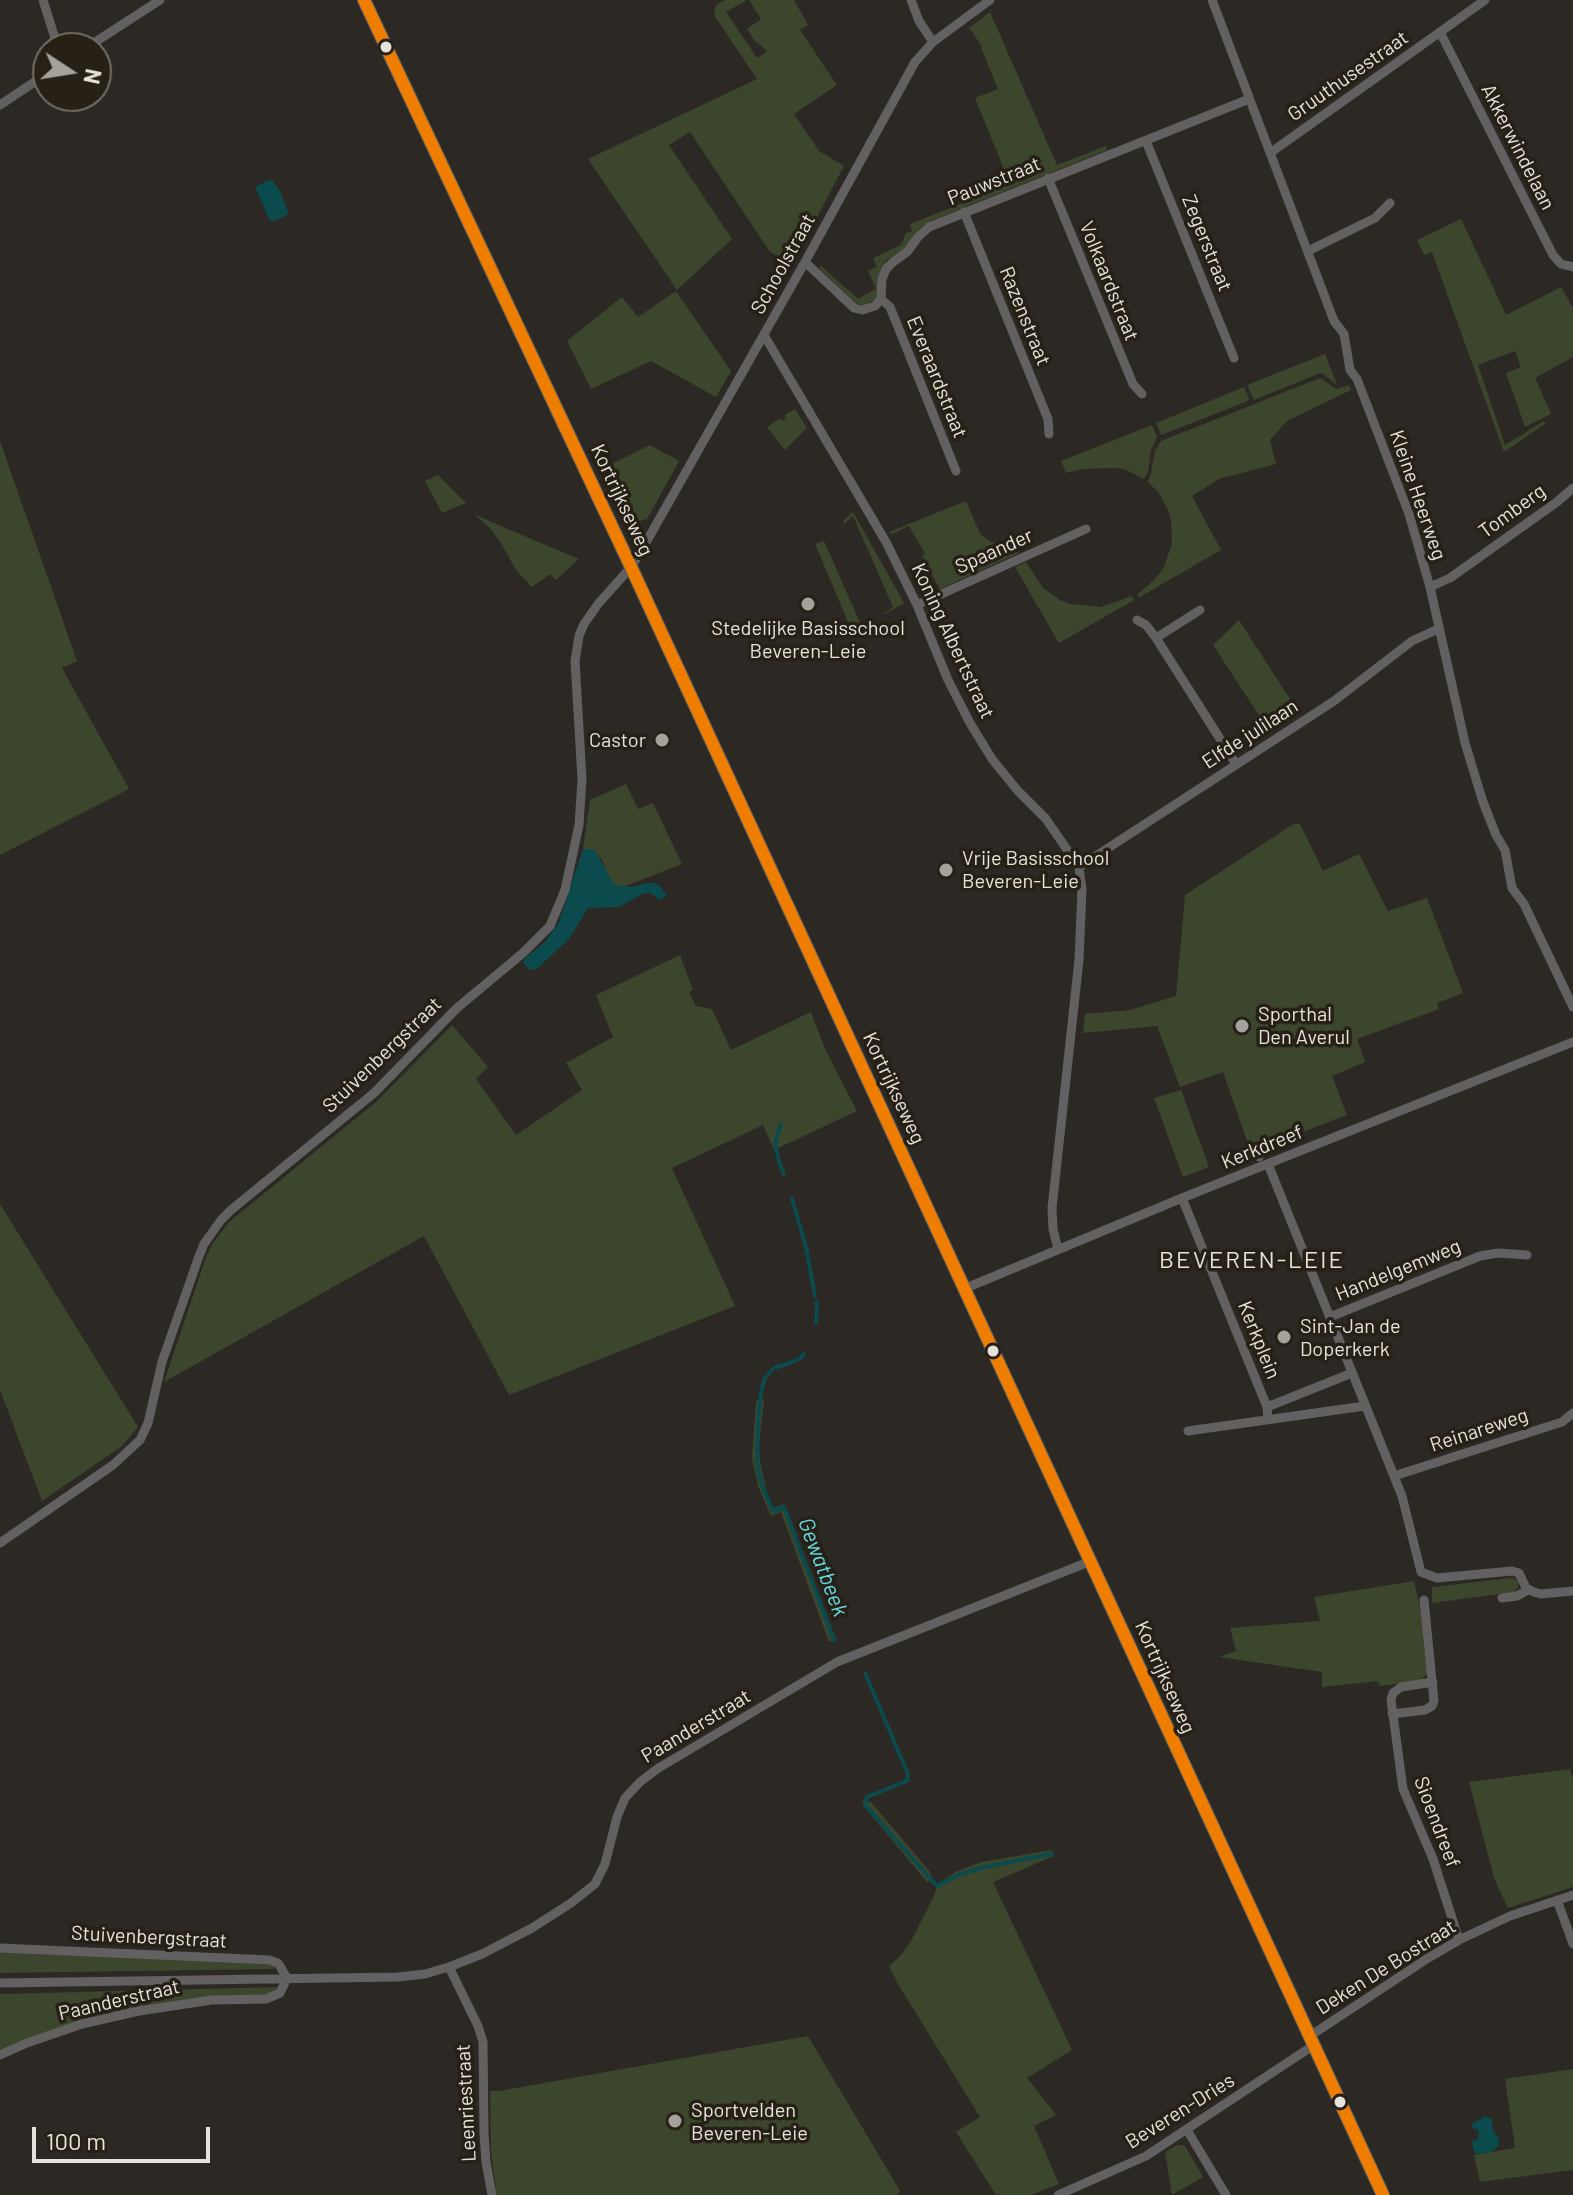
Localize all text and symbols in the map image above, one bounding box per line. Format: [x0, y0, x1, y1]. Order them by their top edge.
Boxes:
street label: Gruuthusestraat [1283, 26, 1413, 126]
north arrow [32, 32, 112, 112]
unlabelled marker [378, 39, 394, 55]
text: N [79, 67, 108, 86]
street label: Akkerwindelaan [1476, 80, 1560, 214]
street label: Pauwstraat [944, 151, 1044, 211]
street label: Zegerstraat [1177, 191, 1237, 295]
street label: Schoolstraat [746, 210, 820, 318]
street label: Volkaardstraat [1074, 218, 1144, 344]
street label: Razenstraat [994, 263, 1056, 369]
street label: Everaardstraat [902, 312, 972, 442]
street label: Kleine Heerweg [1385, 427, 1451, 563]
street label: Kortrijkseweg [586, 440, 658, 560]
street label: Tomberg [1474, 479, 1550, 543]
street label: Spaander [951, 523, 1037, 579]
street label: Koning Albertstraat [906, 559, 1000, 723]
marker: Stedelijke Basisschool Beveren-Leie [799, 595, 817, 613]
place label: Stedelijke Basisschool Beveren-Leie [711, 616, 905, 663]
street label: Elfde julilaan [1198, 694, 1302, 774]
place label: Castor [589, 728, 646, 752]
marker: Castor [653, 731, 671, 749]
place label: Vrije Basisschool Beveren-Leie [962, 846, 1109, 893]
marker: Vrije Basisschool Beveren-Leie [937, 861, 955, 879]
street label: Stuivenbergstraat [317, 992, 447, 1118]
place label: Sporthal Den Averul [1258, 1002, 1350, 1049]
marker: Sporthal Den Averul [1233, 1017, 1251, 1035]
street label: Kortrijkseweg [858, 1028, 930, 1148]
street label: Kerkdreef [1218, 1120, 1306, 1174]
street label: Handelgemweg [1332, 1234, 1464, 1306]
district label: BEVEREN-LEIE [1159, 1246, 1345, 1274]
street label: Kerkplein [1233, 1297, 1285, 1383]
place label: Sint-Jan de Doperkerk [1300, 1314, 1401, 1361]
marker: Sint-Jan de Doperkerk [1275, 1328, 1293, 1346]
unlabelled marker [985, 1343, 1001, 1359]
street label: Reinareweg [1427, 1403, 1531, 1457]
water label: Gewatbeek [792, 1514, 854, 1620]
street label: Kortrijkseweg [1130, 1617, 1200, 1737]
street label: Paanderstraat [637, 1684, 755, 1768]
street label: Sioendreef [1409, 1773, 1465, 1871]
street label: Deken De Bostraat [1312, 1914, 1460, 2020]
street label: Stuivenbergstraat [70, 1921, 228, 1953]
street label: Paanderstraat [56, 1974, 182, 2026]
street label: Leenriestraat [451, 2043, 481, 2163]
street label: Beveren-Dries [1121, 2068, 1239, 2154]
unlabelled marker [1332, 2094, 1348, 2110]
place label: Sportvelden Beveren-Leie [691, 2098, 808, 2145]
scale bar [36, 2111, 214, 2161]
marker: Sportvelden Beveren-Leie [666, 2112, 684, 2130]
text: 100 m [46, 2126, 106, 2155]

